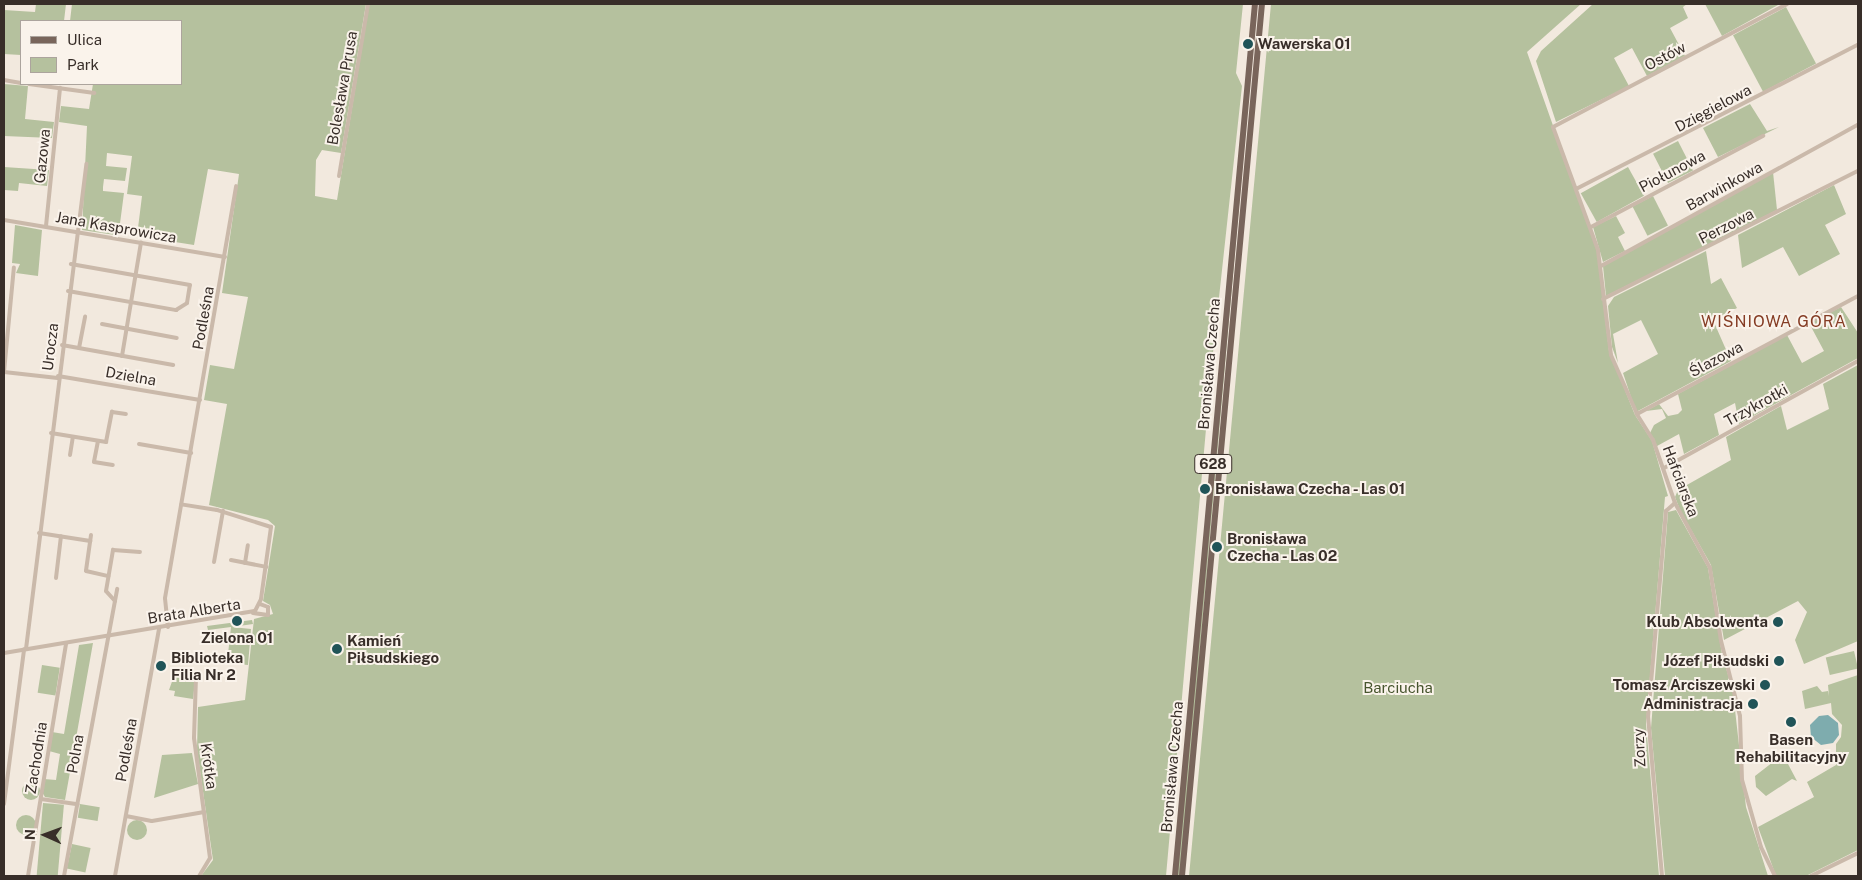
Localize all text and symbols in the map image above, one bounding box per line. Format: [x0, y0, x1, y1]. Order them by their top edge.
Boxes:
legend [20, 20, 182, 85]
street label: Bolesława Prusa [323, 30, 361, 146]
text: Ulica [67, 31, 102, 48]
place label: Wawerska 01 [1258, 35, 1351, 53]
marker: Wawerska 01 [1242, 38, 1254, 50]
street label: Ostów [1641, 38, 1689, 74]
text: Park [67, 56, 99, 73]
street label: Dzięgielowa [1672, 80, 1754, 136]
street label: Gazowa [30, 128, 54, 184]
street label: Piołunowa [1636, 146, 1708, 196]
street label: Barwinkowa [1683, 158, 1765, 214]
street label: Perzowa [1696, 205, 1756, 247]
street label: Jana Kasprowicza [54, 207, 178, 247]
street label: Podleśna [189, 285, 217, 351]
street label: Bronisława Czecha [1194, 298, 1224, 430]
district label: WIŚNIOWA GÓRA [1699, 312, 1849, 332]
street label: Urocza [38, 322, 62, 372]
street label: Ślazowa [1686, 337, 1746, 381]
street label: Dzielna [104, 363, 158, 389]
street label: Trzykrotki [1721, 380, 1791, 430]
street label: Hafciarska [1659, 443, 1703, 519]
road number: 628 [1193, 452, 1233, 476]
place label: Bronisława Czecha - Las 01 [1215, 480, 1407, 498]
marker: Bronisława Czecha - Las 01 [1199, 483, 1211, 495]
place label: Bronisława Czecha - Las 02 [1227, 529, 1339, 564]
marker: Bronisława Czecha - Las 02 [1211, 541, 1223, 553]
street label: Brata Alberta [146, 595, 242, 627]
place label: Klub Absolwenta [1646, 613, 1768, 631]
marker: Zielona 01 [231, 615, 243, 627]
marker: Klub Absolwenta [1772, 616, 1784, 628]
place label: Zielona 01 [201, 629, 273, 647]
place label: Kamień Piłsudskiego [347, 631, 439, 666]
marker: Kamień Piłsudskiego [331, 643, 343, 655]
place label: Biblioteka Filia Nr 2 [171, 648, 243, 683]
place label: Józef Piłsudski [1664, 652, 1769, 670]
marker: Józef Piłsudski [1773, 655, 1785, 667]
marker: Biblioteka Filia Nr 2 [155, 660, 167, 672]
place label: Tomasz Arciszewski [1613, 676, 1755, 694]
park label: Barciucha [1363, 679, 1433, 697]
marker: Tomasz Arciszewski [1759, 679, 1771, 691]
place label: Administracja [1643, 695, 1743, 713]
marker: Administracja [1747, 698, 1759, 710]
street label: Bronisława Czecha [1157, 701, 1187, 833]
marker: Basen Rehabilitacyjny [1785, 716, 1797, 728]
street label: Podleśna [112, 717, 140, 783]
street label: Zachodnia [21, 721, 51, 795]
street label: Zorzy [1629, 728, 1649, 768]
place label: Basen Rehabilitacyjny [1736, 730, 1846, 765]
street label: Polna [63, 733, 87, 775]
street label: Krótka [197, 742, 221, 790]
north arrow [20, 810, 70, 860]
text: N [22, 829, 38, 840]

